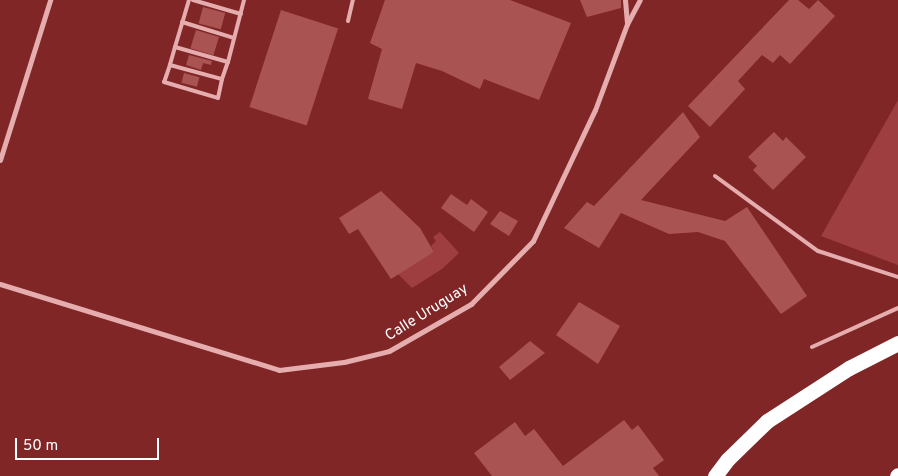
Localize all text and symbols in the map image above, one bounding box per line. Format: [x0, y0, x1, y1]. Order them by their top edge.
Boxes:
street label: Calle Uruguay [382, 280, 472, 346]
scale bar [18, 428, 161, 460]
text: 50 m [23, 437, 58, 456]

